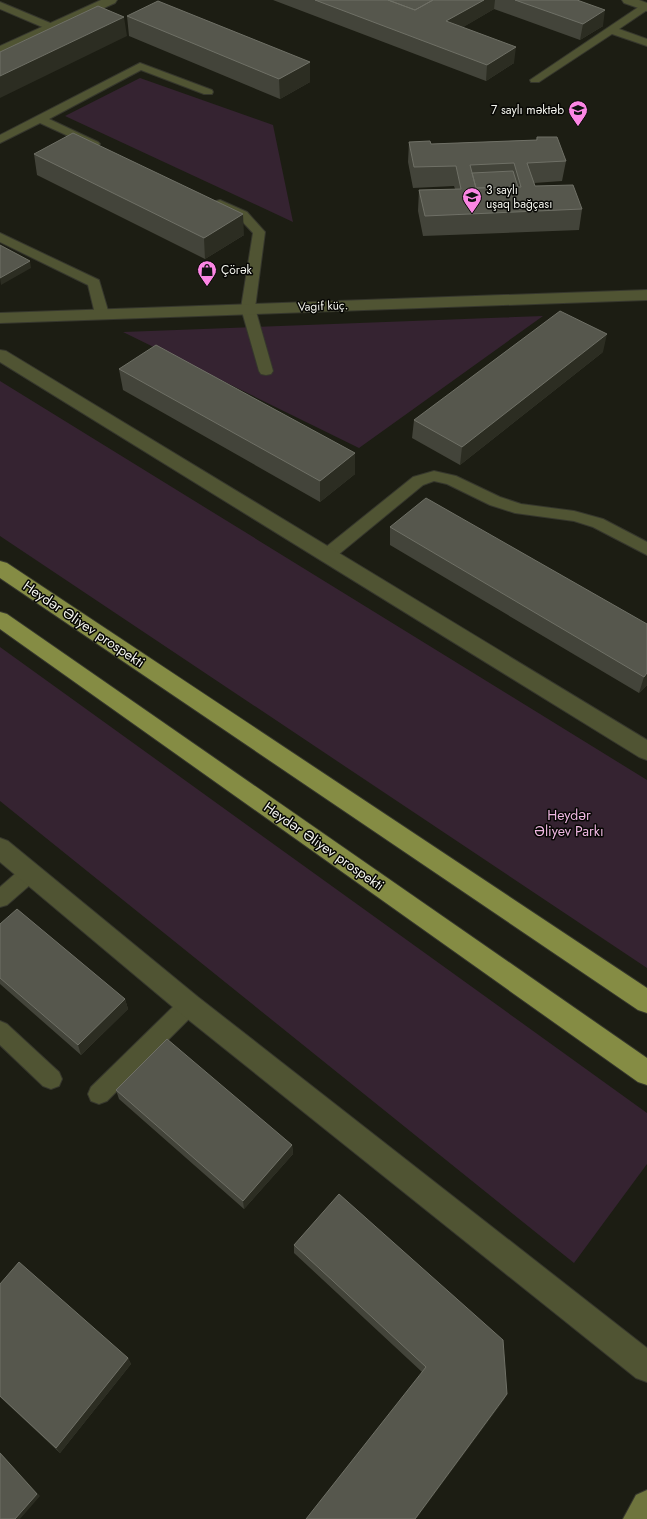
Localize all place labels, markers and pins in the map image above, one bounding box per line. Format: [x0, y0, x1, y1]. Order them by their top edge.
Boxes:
school or university icon: 7 saylı məktəb [567, 99, 589, 127]
place label: 7 saylı məktəb [491, 101, 564, 119]
place label: 3 saylı uşaq bağçası [486, 181, 552, 213]
school or university icon: 3 saylı uşaq bağçası [461, 186, 483, 214]
shop icon: Çörək [196, 259, 218, 287]
place label: Çörək [221, 261, 253, 279]

